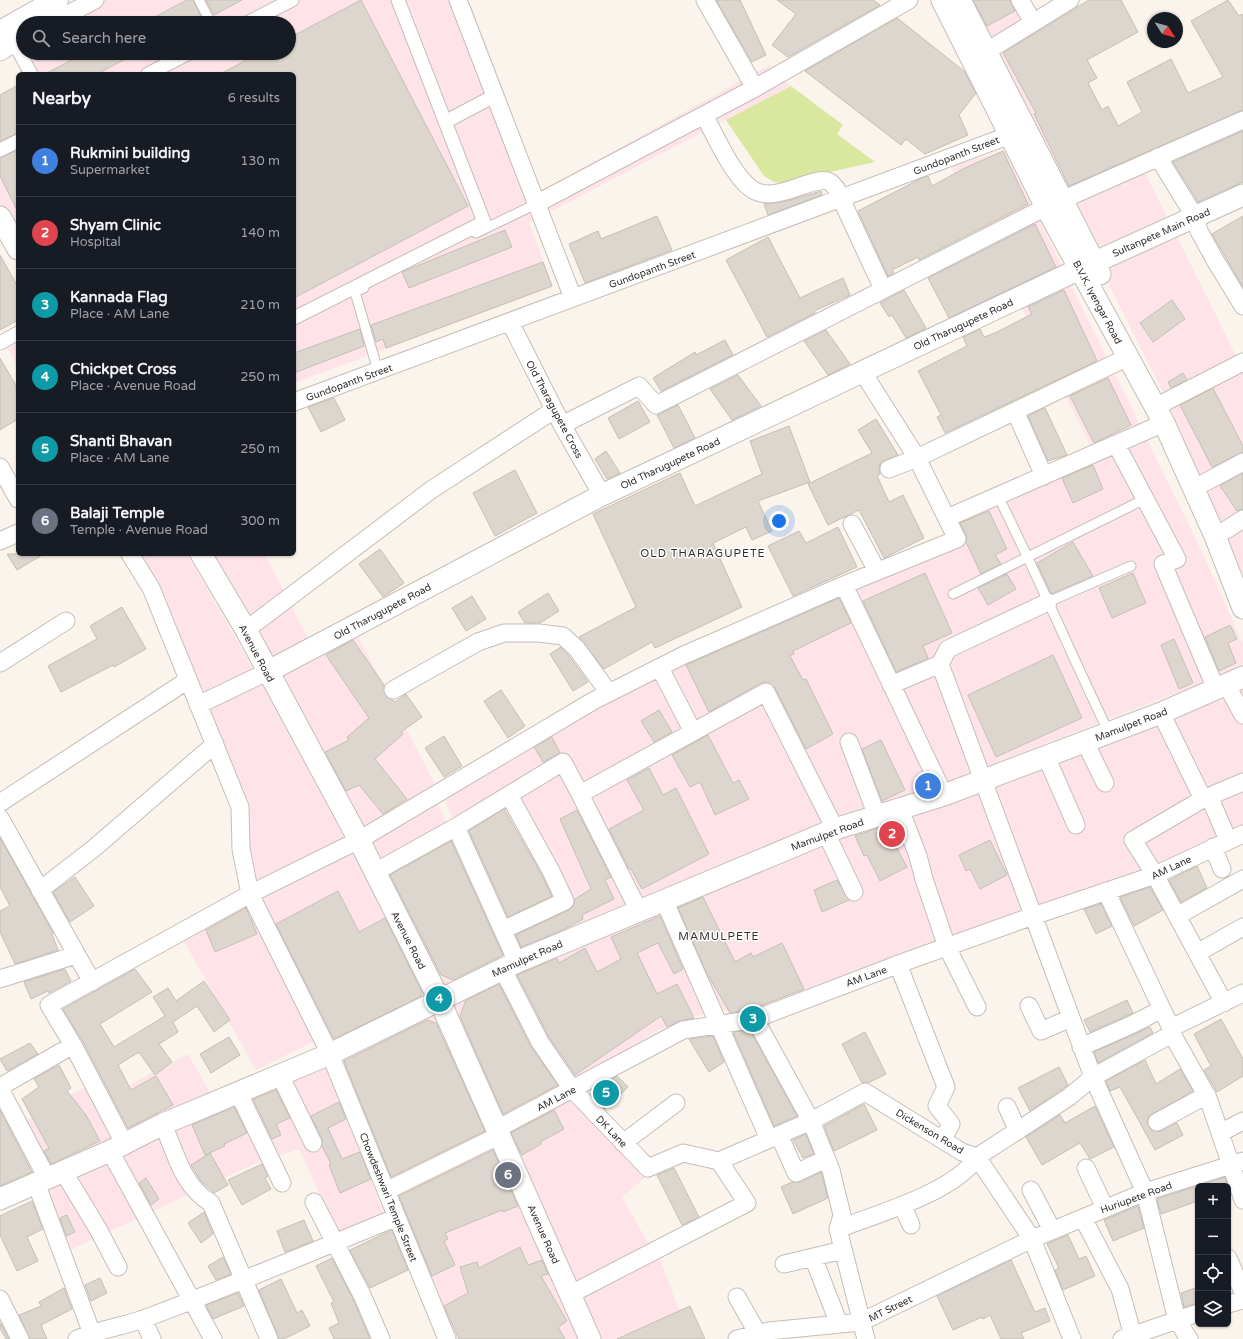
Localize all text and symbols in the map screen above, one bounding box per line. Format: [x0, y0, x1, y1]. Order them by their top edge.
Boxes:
north arrow [1147, 12, 1183, 48]
search box [16, 16, 296, 60]
icon: search [30, 27, 52, 49]
text: Search here [62, 29, 146, 47]
text: Nearby [32, 88, 91, 109]
text: 6 results [228, 90, 280, 106]
street label: Gundopanth Street [912, 134, 1001, 178]
text: Rukmini building [70, 144, 190, 162]
text: 1 [41, 153, 49, 169]
text: 130 m [240, 153, 280, 169]
text: Supermarket [70, 162, 150, 178]
street label: Sultanpete Main Road [1111, 206, 1212, 260]
text: Shyam Clinic [70, 216, 161, 234]
text: 2 [41, 225, 49, 241]
text: 140 m [240, 225, 280, 241]
text: Hospital [70, 234, 121, 250]
street label: Gundopanth Street [607, 249, 697, 291]
street label: B.V.K. Iyengar Road [1070, 259, 1124, 346]
text: Kannada Flag [70, 288, 168, 306]
text: 3 [41, 297, 49, 313]
text: 210 m [240, 297, 280, 313]
street label: Old Tharugupete Road [912, 297, 1015, 353]
text: Place · AM Lane [70, 306, 169, 322]
street label: Old Tharagupete Cross [523, 358, 585, 461]
text: Chickpet Cross [70, 360, 176, 378]
street label: Gundopanth Street [304, 362, 394, 404]
text: 4 [41, 369, 49, 385]
text: 250 m [240, 369, 280, 385]
text: Place · Avenue Road [70, 378, 196, 394]
text: Shanti Bhavan [70, 432, 172, 450]
street label: Old Tharugupete Road [619, 436, 722, 492]
text: 5 [41, 441, 49, 457]
text: 250 m [240, 441, 280, 457]
text: Place · AM Lane [70, 450, 169, 466]
text: Balaji Temple [70, 504, 165, 522]
your location [769, 511, 789, 531]
text: 6 [41, 513, 49, 529]
text: 300 m [240, 513, 280, 529]
text: Temple · Avenue Road [70, 522, 208, 538]
district label: OLD THARAGUPETE [640, 547, 766, 560]
street label: Old Tharugupete Road [332, 581, 433, 643]
street label: Avenue Road [236, 623, 276, 684]
street label: Mamulpet Road [1093, 706, 1169, 744]
pin: 1 [915, 771, 941, 801]
street label: Mamulpet Road [789, 816, 865, 854]
pin: 2 [879, 819, 905, 849]
street label: AM Lane [1149, 853, 1194, 882]
street label: Avenue Road [388, 909, 428, 971]
district label: MAMULPETE [678, 930, 760, 943]
street label: Mamulpet Road [490, 938, 565, 980]
street label: AM Lane [844, 964, 889, 990]
pin: 4 [426, 984, 452, 1014]
pin: 3 [740, 1004, 766, 1034]
pin: 5 [593, 1078, 619, 1108]
street label: AM Lane [535, 1083, 578, 1114]
street label: Dickenson Road [893, 1107, 966, 1157]
street label: DK Lane [593, 1113, 630, 1150]
street label: Chowdeshwari Temple Street [357, 1131, 420, 1264]
pin: 6 [495, 1160, 521, 1190]
street label: Huriupete Road [1099, 1179, 1174, 1216]
map controls [1195, 1183, 1231, 1327]
button: + [1195, 1183, 1231, 1219]
street label: Avenue Road [525, 1203, 561, 1266]
button: − [1195, 1219, 1231, 1255]
button: locate [1195, 1255, 1231, 1291]
button: layers [1195, 1291, 1231, 1327]
street label: MT Street [867, 1293, 914, 1325]

